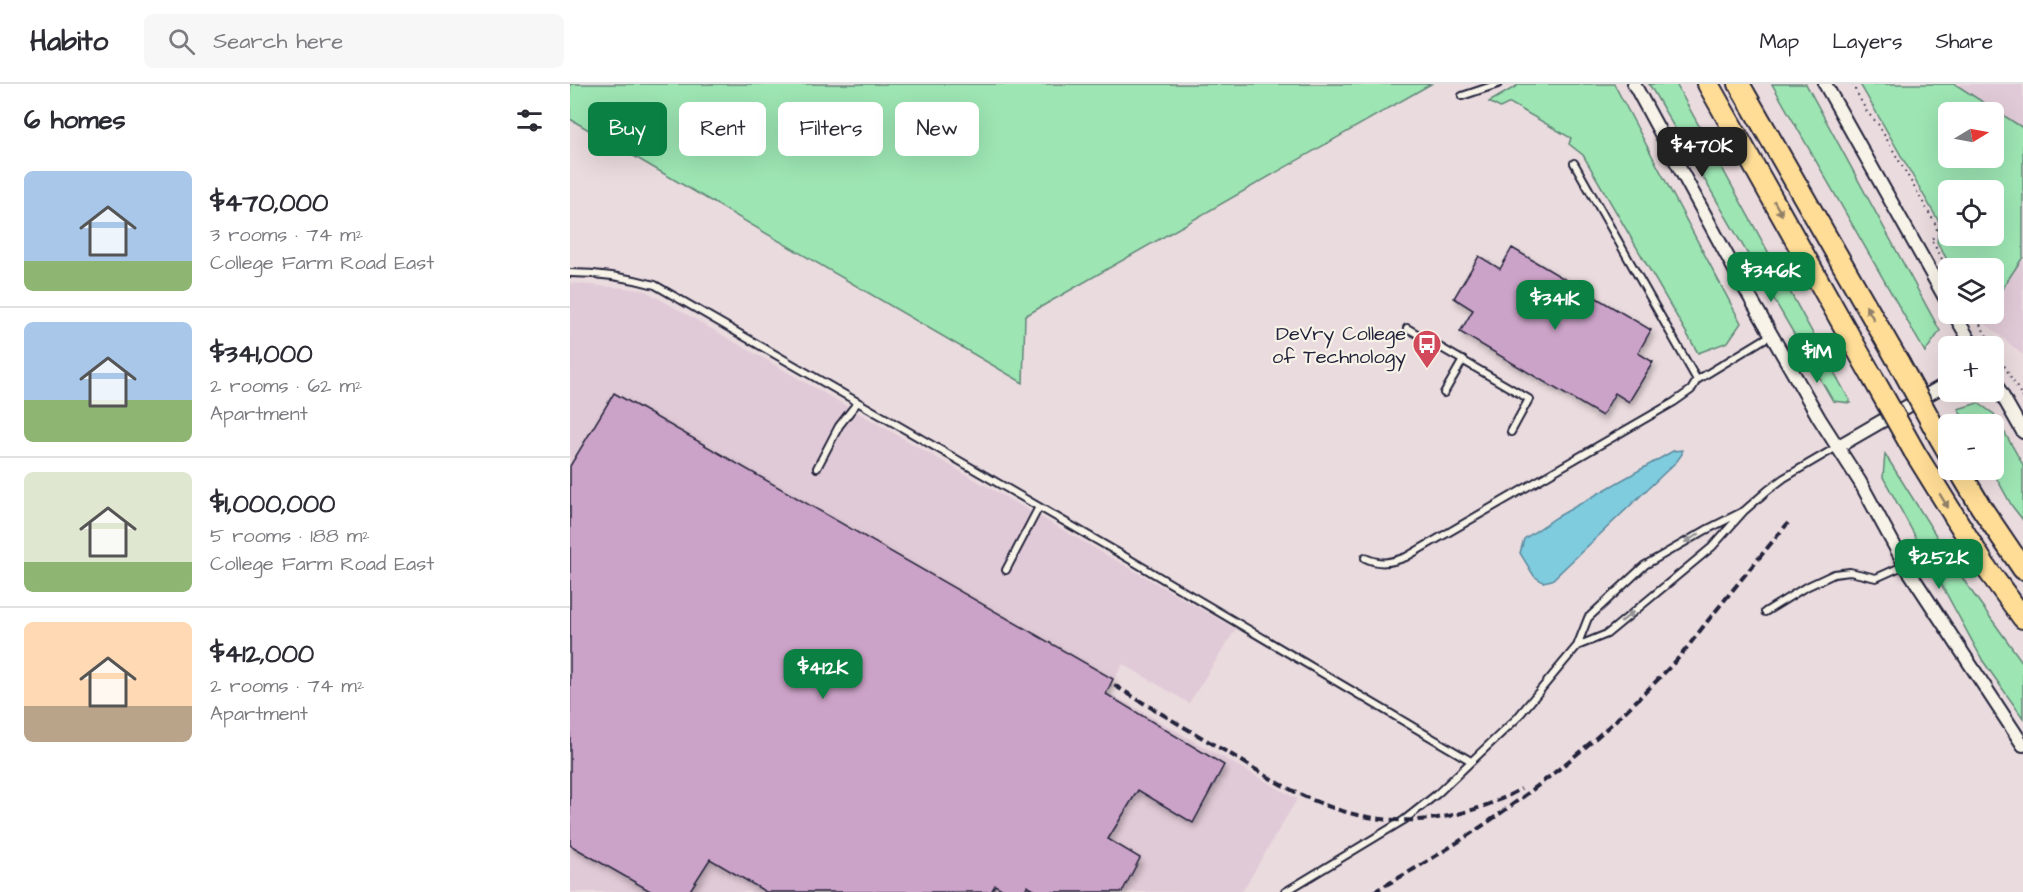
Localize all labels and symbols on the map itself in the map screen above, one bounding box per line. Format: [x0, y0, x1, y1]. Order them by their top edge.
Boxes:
north arrow [1938, 102, 2004, 168]
pin: $470K [1660, 127, 1744, 178]
one-way arrow [1772, 200, 1783, 216]
pin: $346K [1729, 252, 1813, 303]
pin: $341K [1513, 280, 1597, 331]
one-way arrow [1865, 304, 1875, 321]
place label: DeVry College of Technology [1272, 320, 1406, 372]
bus stop icon: DeVry College of Technology [1411, 328, 1443, 370]
pin: $1M [1788, 333, 1846, 384]
one-way arrow [1939, 493, 1950, 509]
one-way arrow [1683, 533, 1700, 543]
pin: $252K [1897, 539, 1981, 590]
one-way arrow [1619, 611, 1634, 624]
pin: $412K [781, 649, 865, 700]

